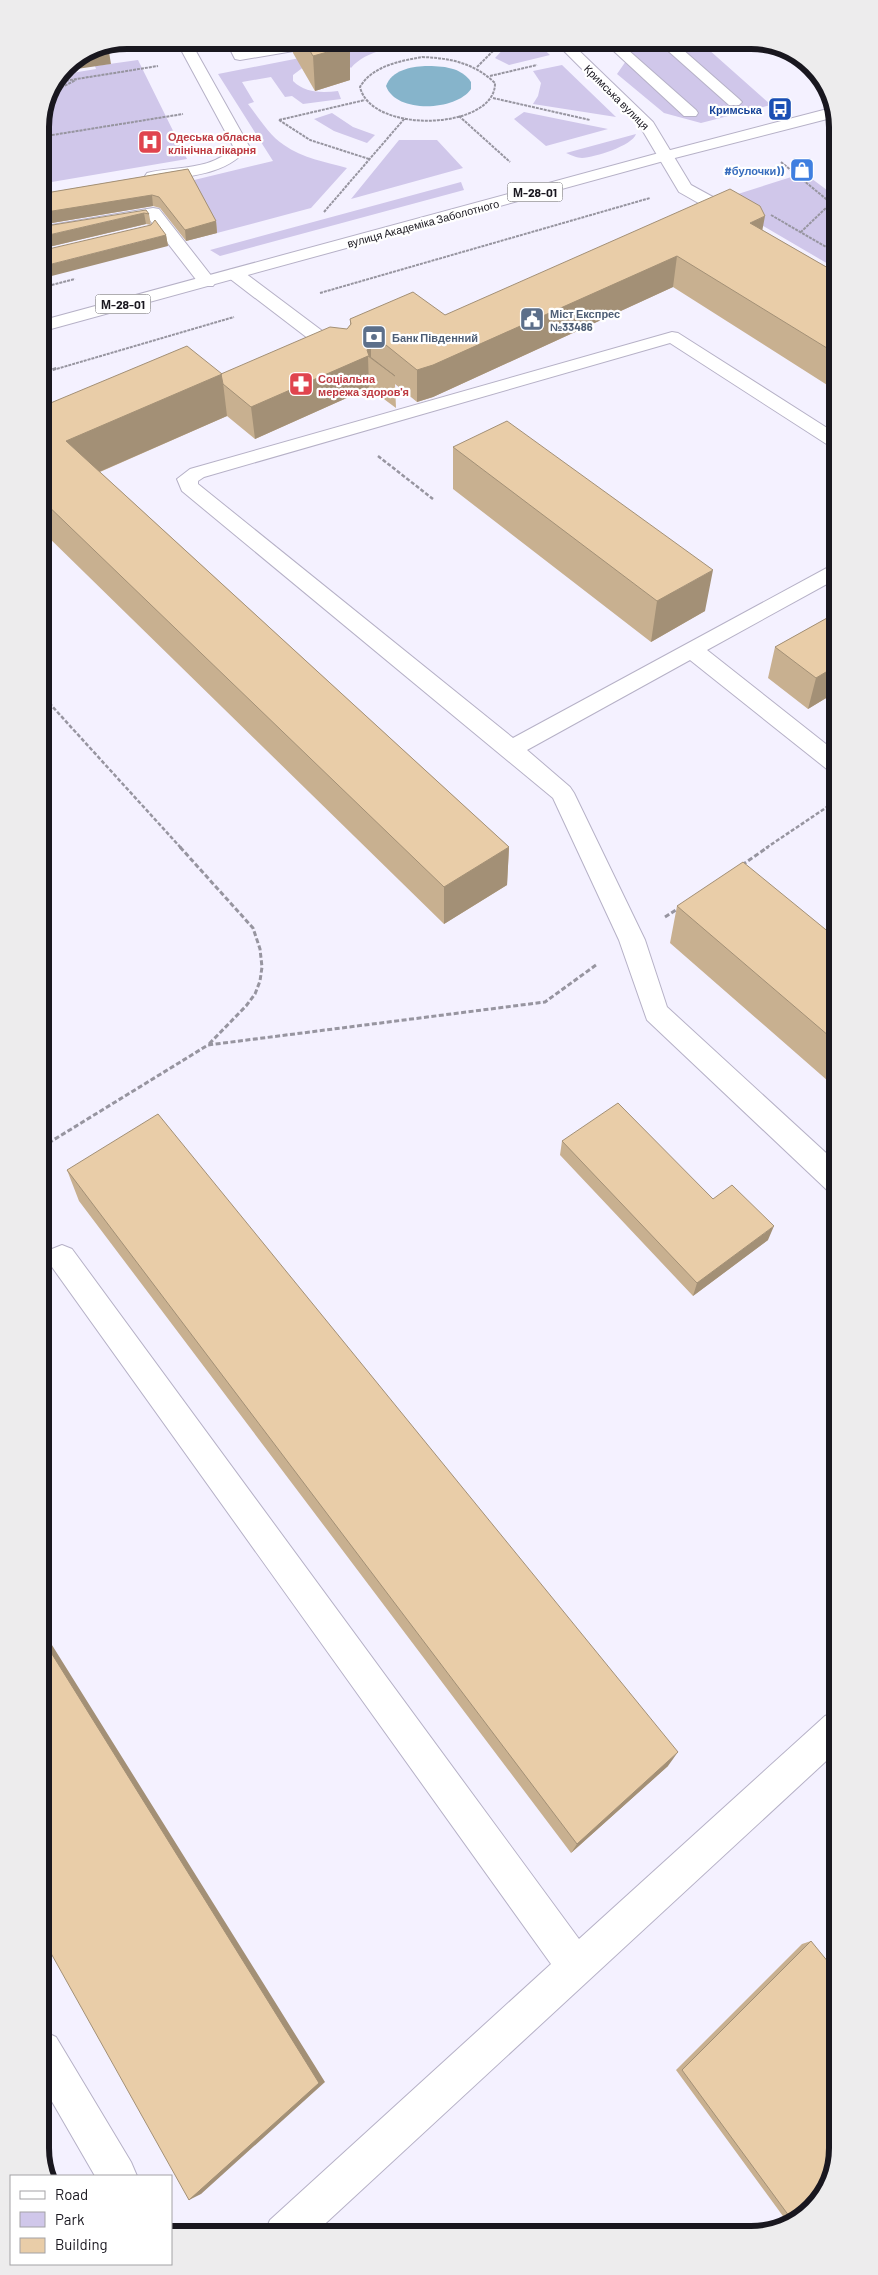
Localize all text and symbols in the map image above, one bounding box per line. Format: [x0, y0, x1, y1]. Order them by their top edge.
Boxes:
street label: Кримська вулиця [582, 62, 652, 132]
bus stop icon: Кримська [767, 96, 793, 122]
place label: Кримська [709, 103, 763, 116]
hospital icon: Одеська обласна клінічна лікарня [137, 129, 163, 155]
place label: Одеська обласна клінічна лікарня [168, 130, 262, 156]
shop icon: #булочки)) [789, 157, 815, 183]
place label: #булочки)) [724, 164, 784, 177]
road number: М-28-01 [508, 182, 562, 202]
street label: вулиця Академіка Заболотного [346, 196, 500, 250]
road number: М-28-01 [96, 294, 150, 314]
public building icon: Міст Експрес №33486 [519, 306, 545, 332]
place label: Міст Експрес №33486 [550, 307, 620, 333]
bank icon: Банк Південний [361, 324, 387, 350]
place label: Банк Південний [392, 331, 478, 344]
pharmacy icon: Соціальна мережа здоров'я [288, 371, 314, 397]
place label: Соціальна мережа здоров'я [318, 372, 409, 398]
legend [10, 2175, 172, 2265]
text: Road [55, 2185, 88, 2203]
text: Park [55, 2210, 85, 2228]
text: Building [55, 2235, 108, 2253]

